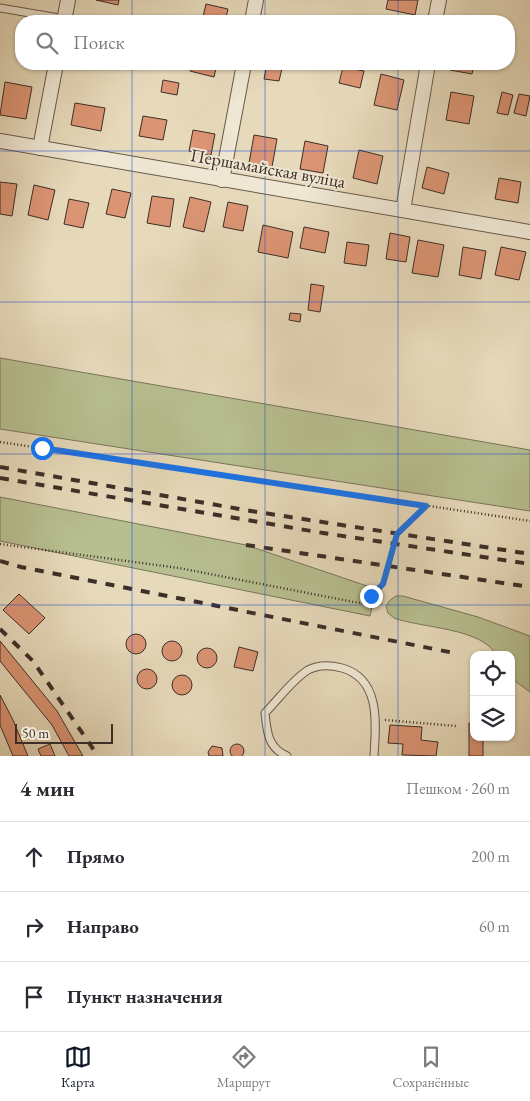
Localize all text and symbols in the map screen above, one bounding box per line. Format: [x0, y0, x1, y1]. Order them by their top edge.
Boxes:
search box [15, 15, 515, 70]
icon: search [33, 29, 61, 57]
text: Поиск [73, 30, 125, 55]
street label: Першамайская вуліца [189, 143, 348, 193]
route start [31, 437, 54, 460]
route end [360, 585, 383, 608]
map controls [470, 651, 515, 741]
button: locate [470, 651, 515, 696]
button: layers [470, 696, 515, 741]
scale bar [15, 721, 112, 744]
text: 50 m [22, 724, 49, 742]
text: 4 мин [20, 775, 75, 802]
text: Пешком · 260 m [406, 778, 510, 799]
icon: ahead [20, 843, 48, 871]
text: Прямо [67, 844, 125, 869]
text: 200 m [471, 846, 510, 867]
icon: right [20, 913, 48, 941]
text: Направо [67, 914, 139, 939]
text: 60 m [479, 916, 510, 937]
icon: arrive [20, 983, 48, 1011]
text: Пункт назначения [67, 984, 223, 1009]
tab: Карта [61, 1043, 95, 1091]
tab: Маршрут [217, 1043, 270, 1091]
tab: Сохранённые [393, 1043, 469, 1091]

